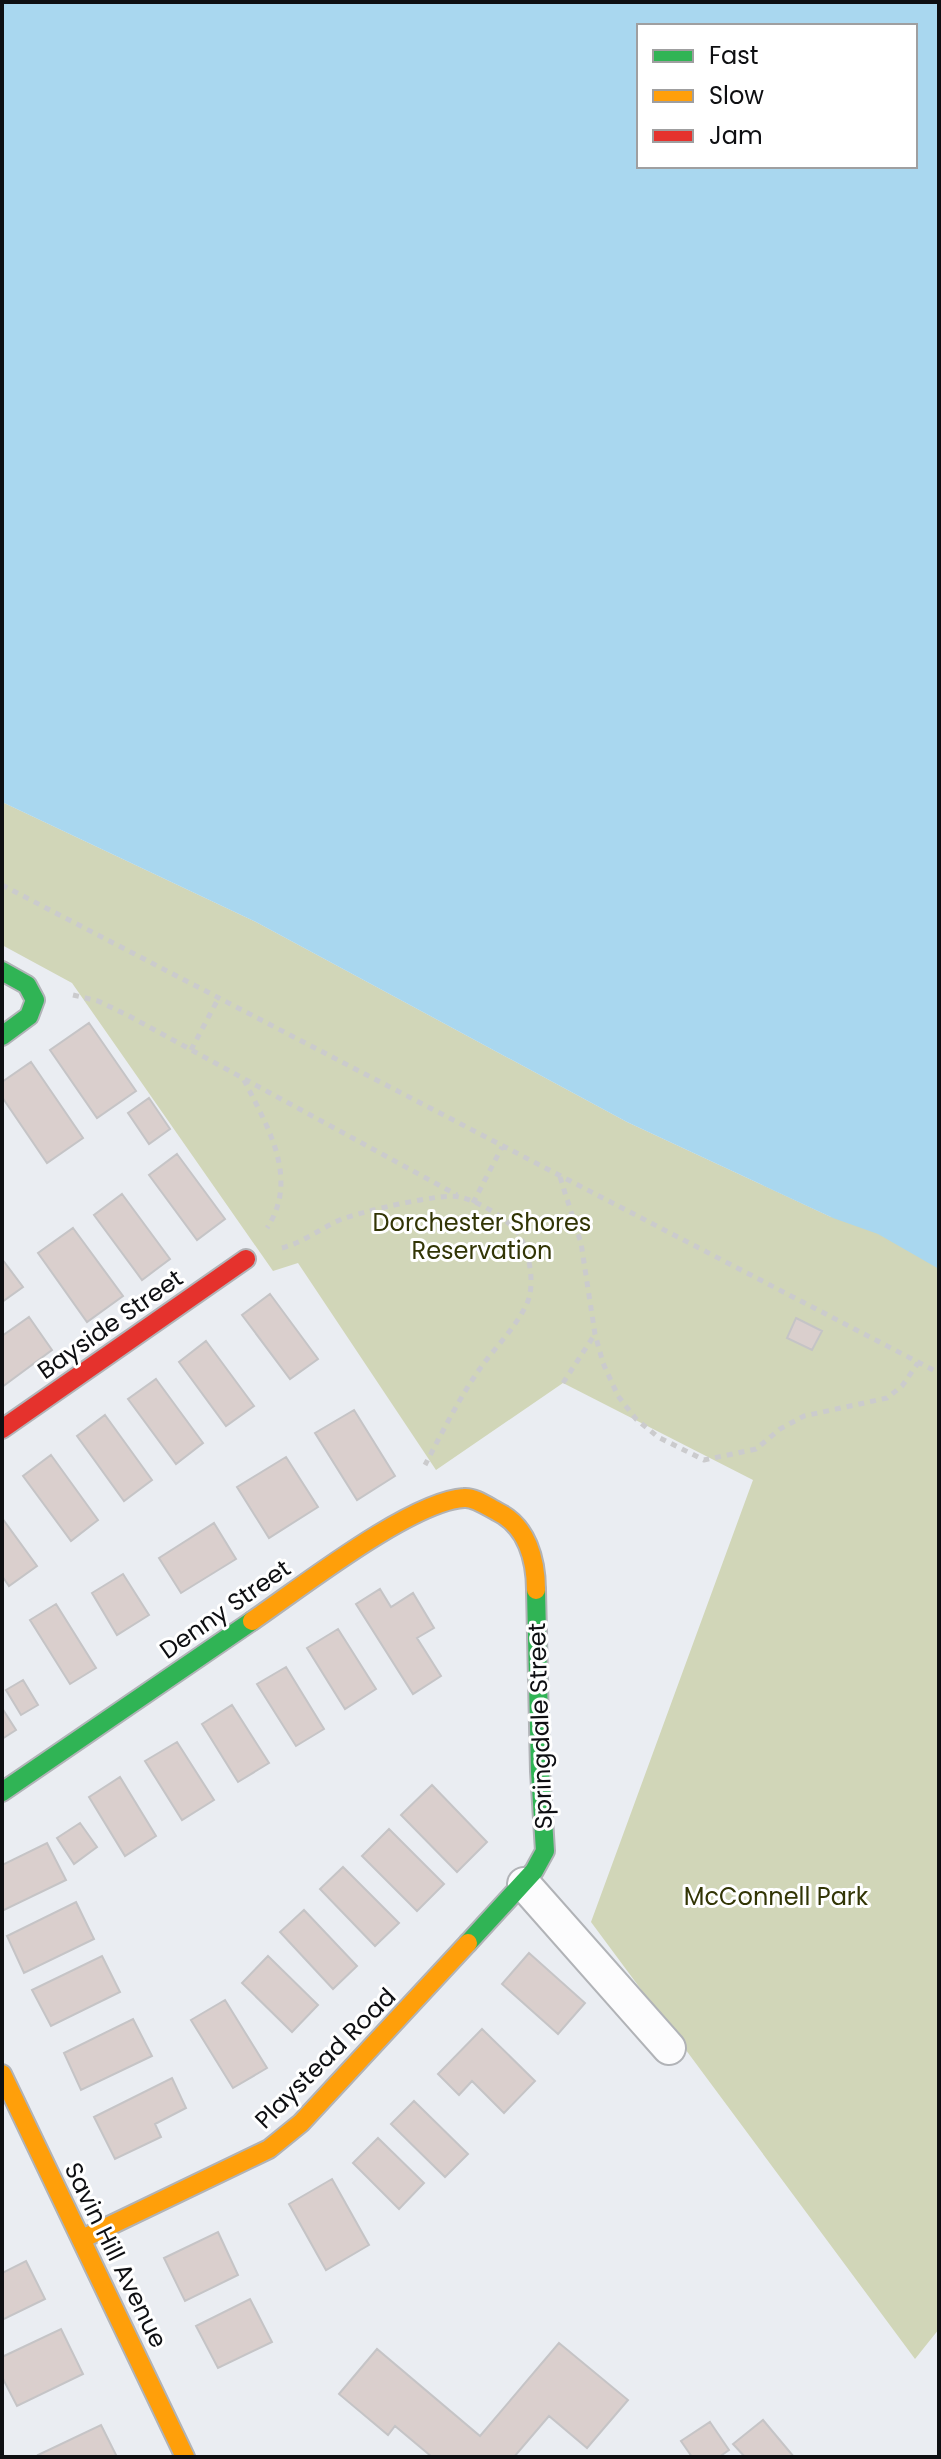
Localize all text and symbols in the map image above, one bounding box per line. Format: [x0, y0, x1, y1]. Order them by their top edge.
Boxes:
legend [637, 24, 917, 168]
text: Fast [709, 39, 759, 72]
text: Slow [709, 79, 764, 112]
text: Jam [709, 119, 763, 152]
park label: Dorchester Shores Reservation [373, 1206, 591, 1267]
street label: Bayside Street [31, 1262, 189, 1386]
street label: Denny Street [153, 1552, 297, 1666]
street label: Springdale Street [520, 1622, 560, 1830]
park label: McConnell Park [684, 1880, 869, 1913]
street label: Playstead Road [247, 1980, 403, 2136]
street label: Savin Hill Avenue [57, 2157, 175, 2353]

